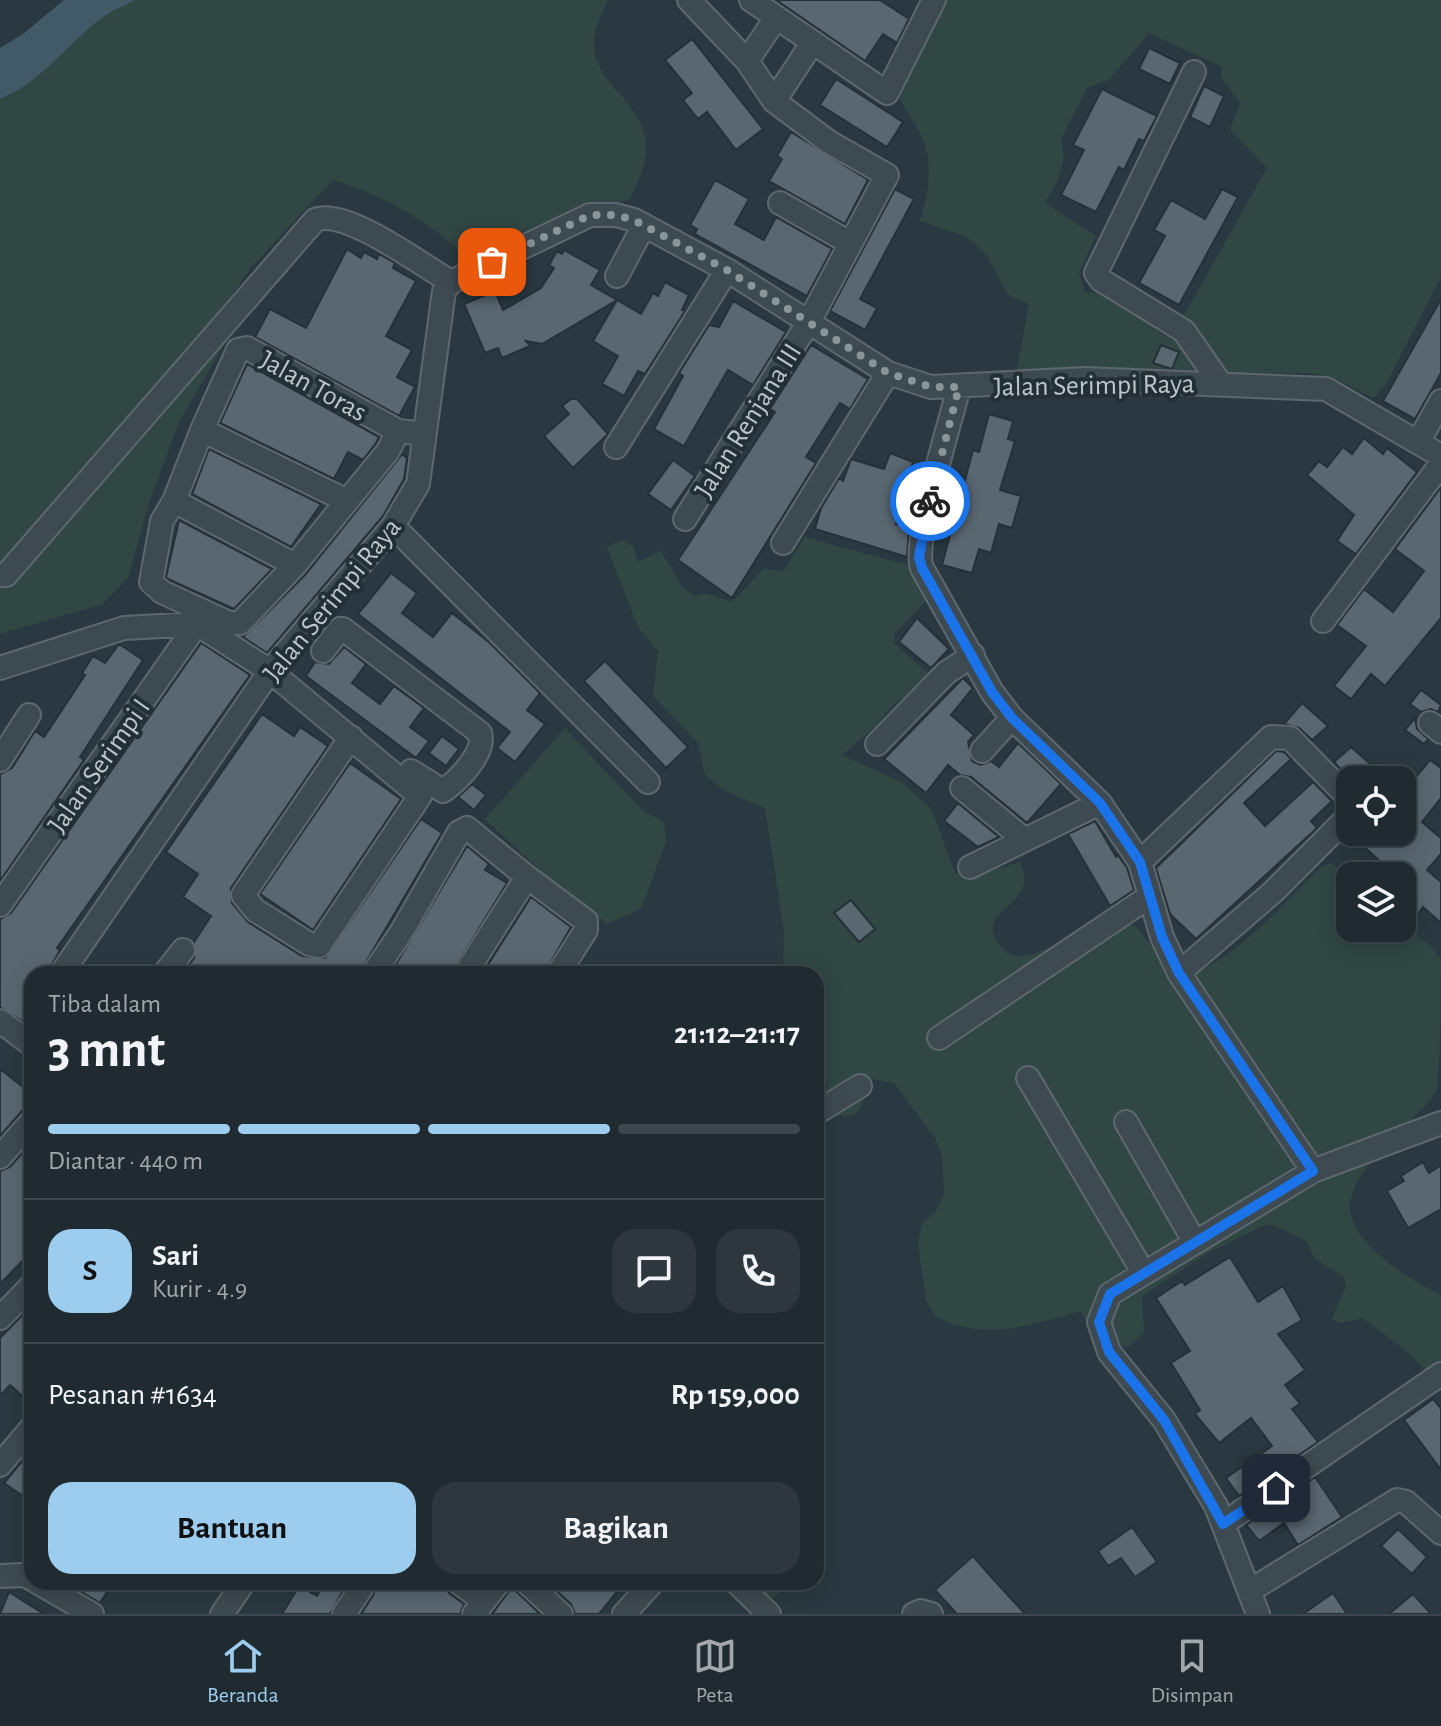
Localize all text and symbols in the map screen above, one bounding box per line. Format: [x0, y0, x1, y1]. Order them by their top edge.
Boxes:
pin [458, 228, 526, 296]
icon: bag [470, 240, 514, 284]
street label: Jalan Renjana III [690, 339, 807, 503]
street label: Jalan Toras [255, 346, 371, 427]
street label: Jalan Serimpi Raya [993, 370, 1195, 402]
courier [890, 461, 970, 541]
icon: bike [908, 479, 952, 523]
street label: Jalan Serimpi Raya [258, 513, 407, 687]
street label: Jalan Serimpi I [43, 694, 156, 838]
map controls [1336, 766, 1416, 942]
button: locate [1336, 766, 1416, 846]
button: layers [1336, 862, 1416, 942]
text: Tiba dalam [48, 991, 161, 1017]
text: 21:12–21:17 [674, 1019, 800, 1049]
text: 3 mnt [48, 1024, 165, 1076]
text: Diantar · 440 m [48, 1148, 203, 1174]
button: chat [612, 1229, 696, 1313]
button: phone [716, 1229, 800, 1313]
text: Sari [152, 1241, 199, 1271]
text: S [83, 1256, 97, 1286]
text: Kurir · 4.9 [152, 1276, 247, 1302]
text: Pesanan #1634 [48, 1380, 217, 1410]
text: Rp 159,000 [671, 1380, 800, 1410]
pin [1242, 1454, 1310, 1522]
icon: home [1254, 1466, 1298, 1510]
button: Bantuan [48, 1482, 416, 1574]
button: Bagikan [432, 1482, 800, 1574]
tab: Beranda [207, 1634, 279, 1708]
tab: Peta [693, 1634, 737, 1708]
tab: Disimpan [1151, 1634, 1234, 1708]

